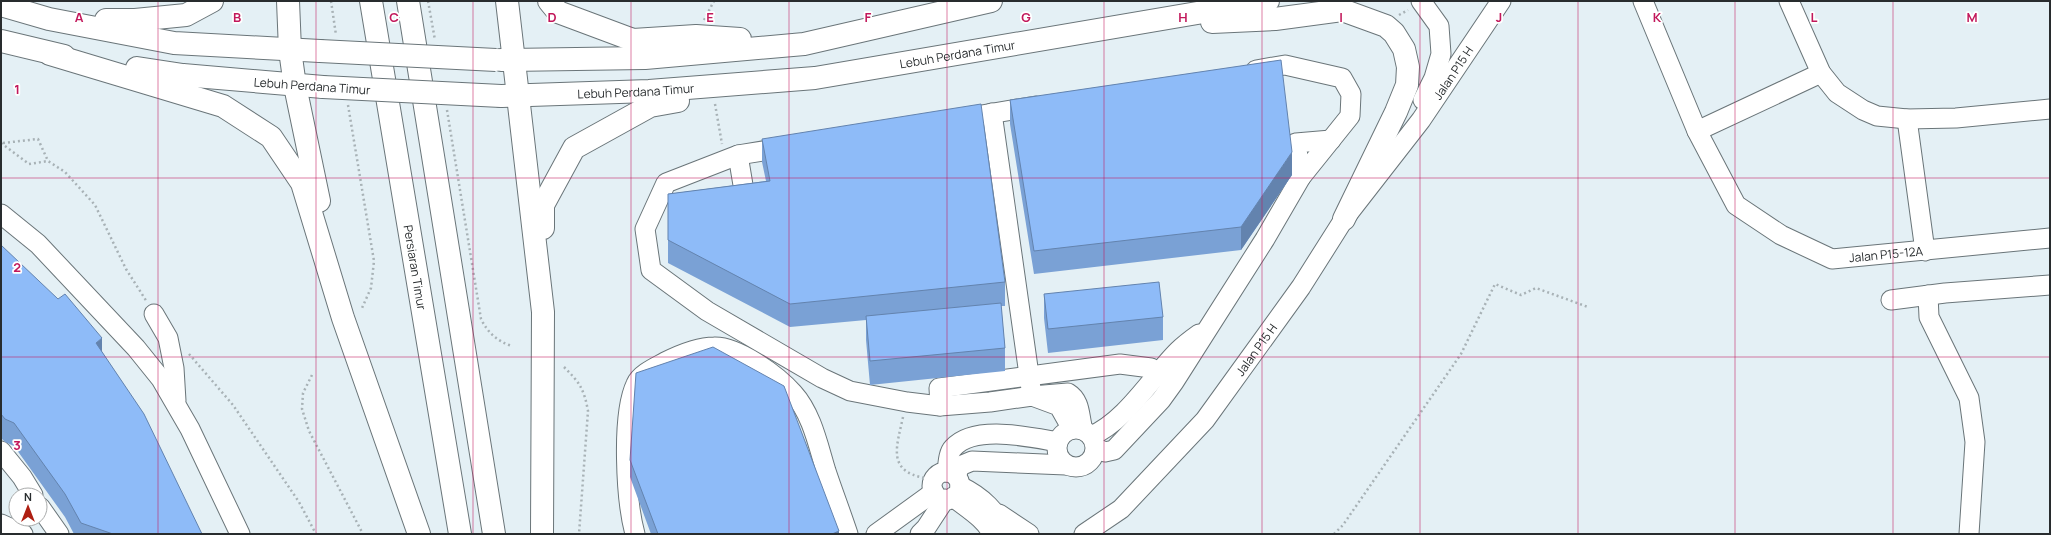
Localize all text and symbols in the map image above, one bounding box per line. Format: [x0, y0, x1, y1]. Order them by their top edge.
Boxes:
text: A [75, 8, 84, 26]
text: B [233, 8, 241, 26]
text: C [389, 8, 399, 26]
text: D [547, 8, 557, 26]
text: E [706, 8, 714, 26]
text: F [865, 8, 872, 26]
text: G [1021, 8, 1031, 26]
text: H [1178, 8, 1188, 26]
text: I [1339, 8, 1343, 26]
text: J [1496, 8, 1502, 26]
text: K [1653, 8, 1662, 26]
text: L [1811, 8, 1818, 26]
text: M [1966, 8, 1978, 26]
street label: Lebuh Perdana Timur [898, 36, 1017, 72]
street label: Jalan P15 H [1429, 43, 1477, 103]
street label: Lebuh Perdana Timur [253, 73, 372, 99]
street label: Lebuh Perdana Timur [577, 79, 696, 102]
text: 1 [14, 80, 20, 98]
street label: Persiaran Timur [400, 223, 431, 312]
street label: Jalan P15-12A [1848, 242, 1924, 266]
text: 2 [13, 258, 21, 276]
street label: Jalan P15 H [1231, 320, 1281, 379]
text: 3 [13, 436, 21, 454]
north arrow [8, 487, 48, 527]
text: N [24, 489, 32, 504]

